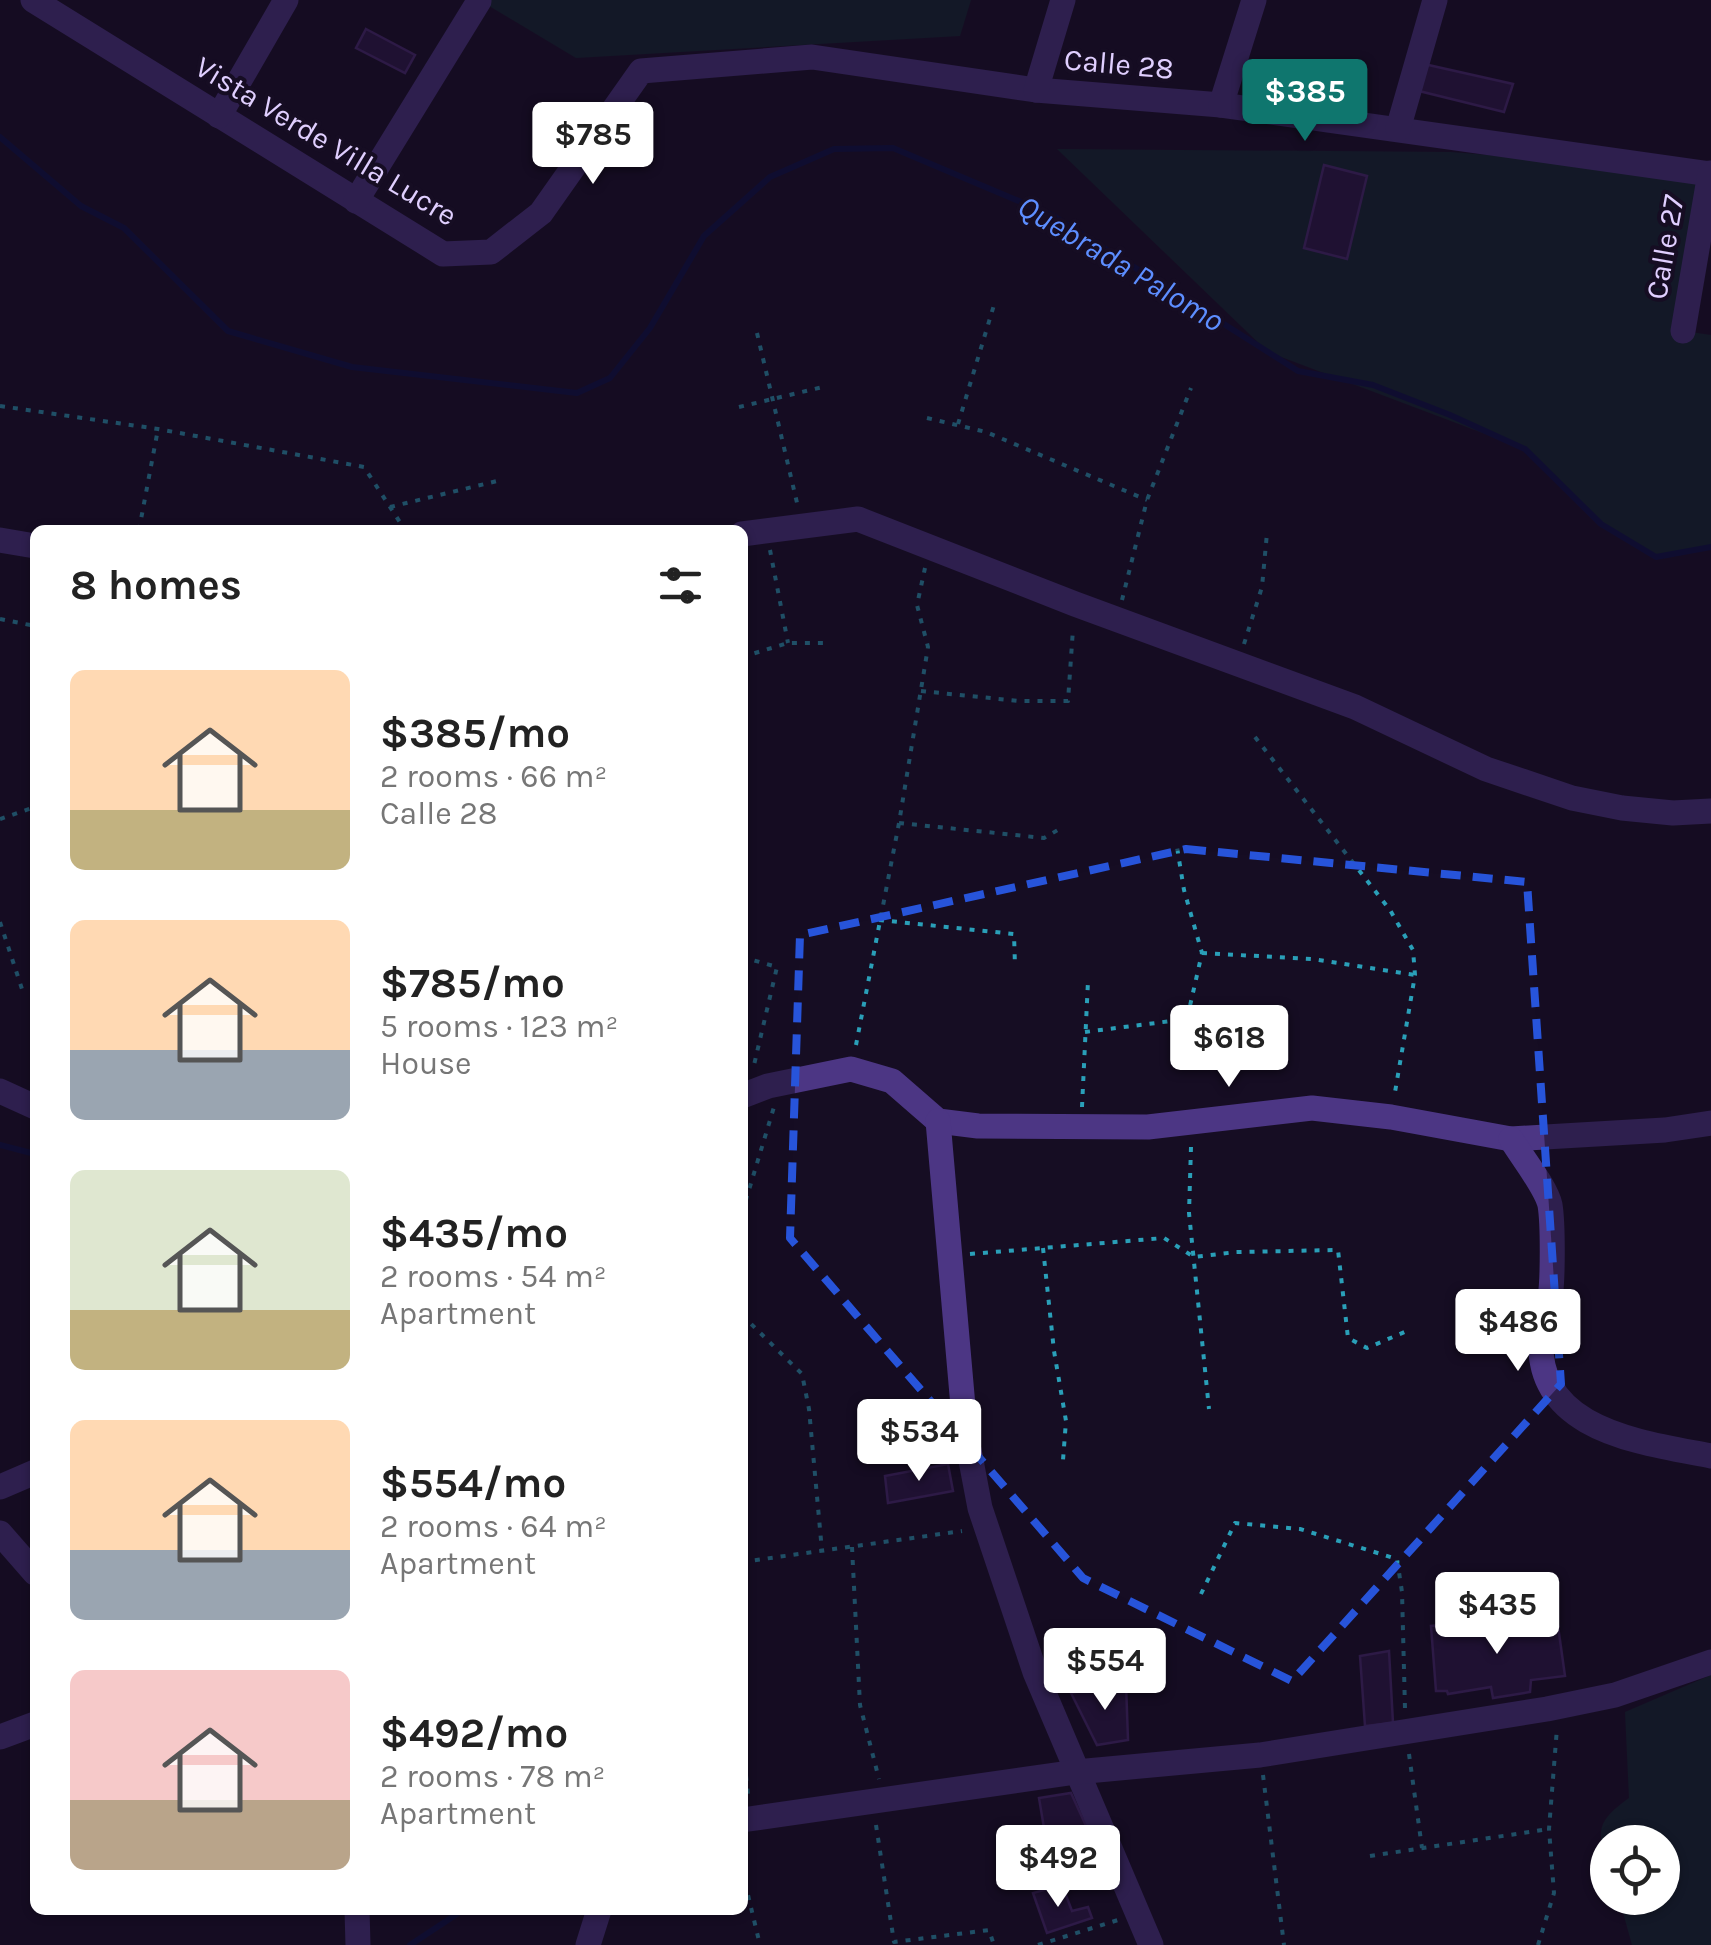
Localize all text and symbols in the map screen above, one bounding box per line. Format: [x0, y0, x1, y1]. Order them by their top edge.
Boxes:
street label: Calle 28 [1063, 41, 1175, 87]
street label: Vista Verde Villa Lucre [189, 49, 463, 233]
pin: $385 [1246, 59, 1364, 144]
text: $385 [1264, 73, 1346, 110]
pin: $785 [534, 102, 652, 187]
text: $785 [554, 116, 632, 153]
water label: Quebrada Palomo [1011, 187, 1231, 340]
street label: Calle 27 [1638, 192, 1692, 302]
icon: filters [653, 558, 708, 613]
text: 8 homes [70, 560, 242, 610]
text: $385/mo [380, 708, 570, 758]
icon: home [150, 710, 270, 830]
text: 2 rooms · 66 m² [380, 758, 607, 795]
text: Calle 28 [380, 795, 497, 832]
text: $785/mo [380, 958, 565, 1008]
icon: home [150, 960, 270, 1080]
pin: $618 [1170, 1005, 1288, 1090]
text: 5 rooms · 123 m² [380, 1008, 618, 1045]
text: $618 [1192, 1019, 1266, 1056]
text: House [380, 1045, 472, 1082]
text: $435/mo [380, 1208, 568, 1258]
icon: home [150, 1210, 270, 1330]
text: 2 rooms · 54 m² [380, 1258, 607, 1295]
pin: $486 [1459, 1289, 1577, 1374]
text: Apartment [380, 1295, 536, 1332]
text: $486 [1477, 1303, 1559, 1340]
pin: $534 [860, 1399, 978, 1484]
text: $534 [879, 1413, 959, 1450]
text: $554/mo [380, 1458, 566, 1508]
icon: home [150, 1460, 270, 1580]
text: 2 rooms · 64 m² [380, 1508, 607, 1545]
text: Apartment [380, 1545, 536, 1582]
pin: $435 [1438, 1572, 1556, 1657]
text: $435 [1457, 1586, 1537, 1623]
pin: $554 [1046, 1628, 1164, 1713]
text: $554 [1066, 1642, 1144, 1679]
text: $492/mo [380, 1708, 568, 1758]
icon: home [150, 1710, 270, 1830]
text: 2 rooms · 78 m² [380, 1758, 605, 1795]
text: Apartment [380, 1795, 536, 1832]
pin: $492 [999, 1825, 1117, 1910]
map controls [1590, 1825, 1680, 1915]
button: locate [1590, 1825, 1680, 1915]
text: $492 [1018, 1839, 1098, 1876]

